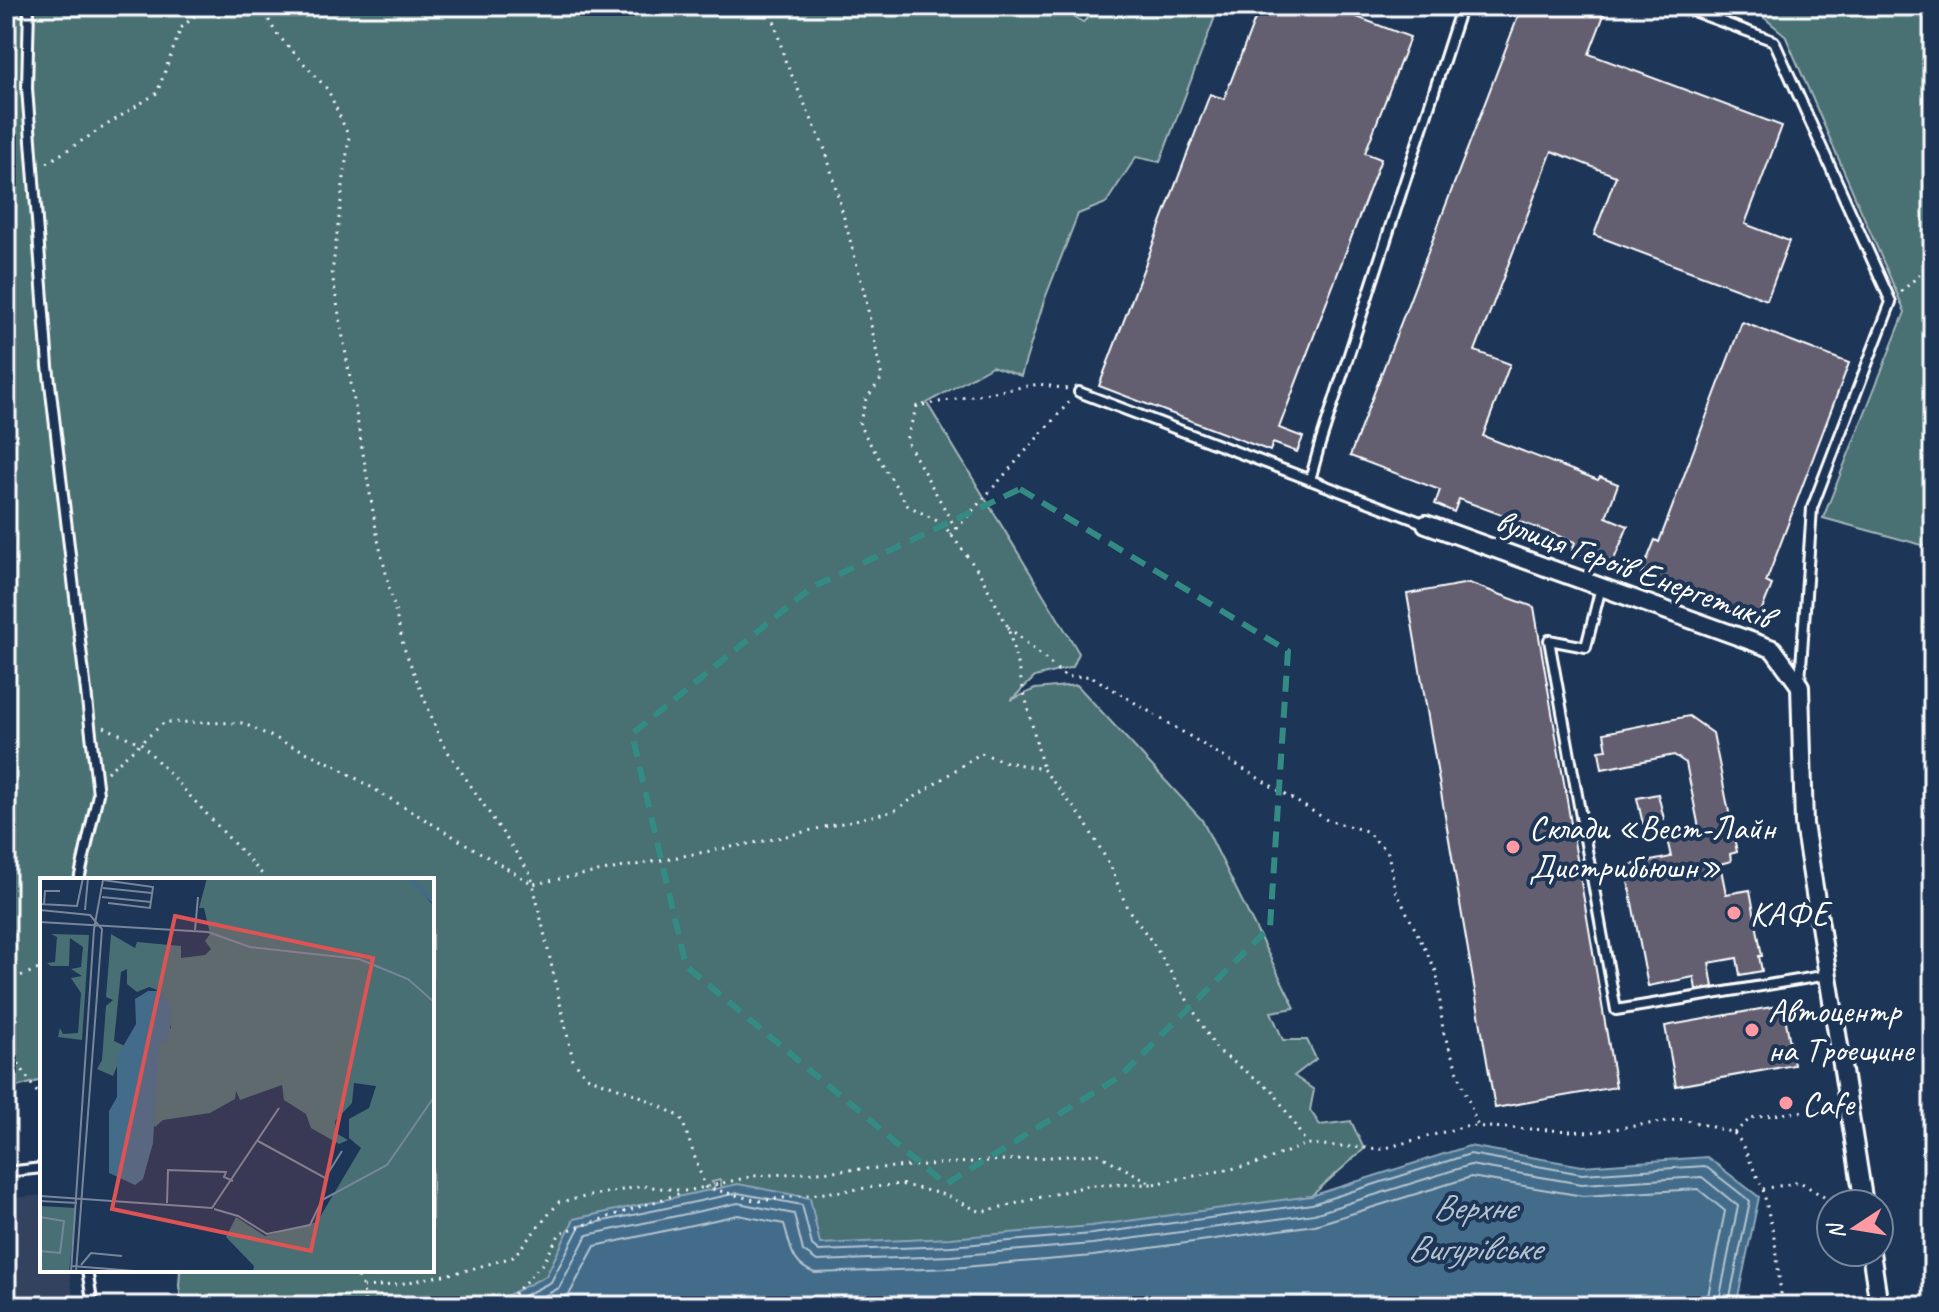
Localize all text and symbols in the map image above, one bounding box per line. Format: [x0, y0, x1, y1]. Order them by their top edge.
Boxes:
street label: вулиця Героїв Енергетиків [1490, 499, 1785, 641]
place label: Склади «Вест-Лайн Дистрибьюшн» [1529, 806, 1777, 888]
marker: Склади «Вест-Лайн Дистрибьюшн» [1504, 838, 1522, 856]
inset map [40, 878, 434, 1272]
place label: КАФЕ [1750, 892, 1833, 935]
marker: КАФЕ [1725, 904, 1743, 922]
place label: Автоцентр на Троещине [1768, 989, 1915, 1071]
marker: Автоцентр на Троещине [1743, 1021, 1761, 1039]
place label: Cafe [1802, 1082, 1856, 1125]
marker: Cafe [1777, 1094, 1795, 1112]
water label: Верхнє Вигурівське [1408, 1184, 1546, 1271]
north arrow [1815, 1188, 1895, 1268]
text: N [1821, 1219, 1852, 1242]

